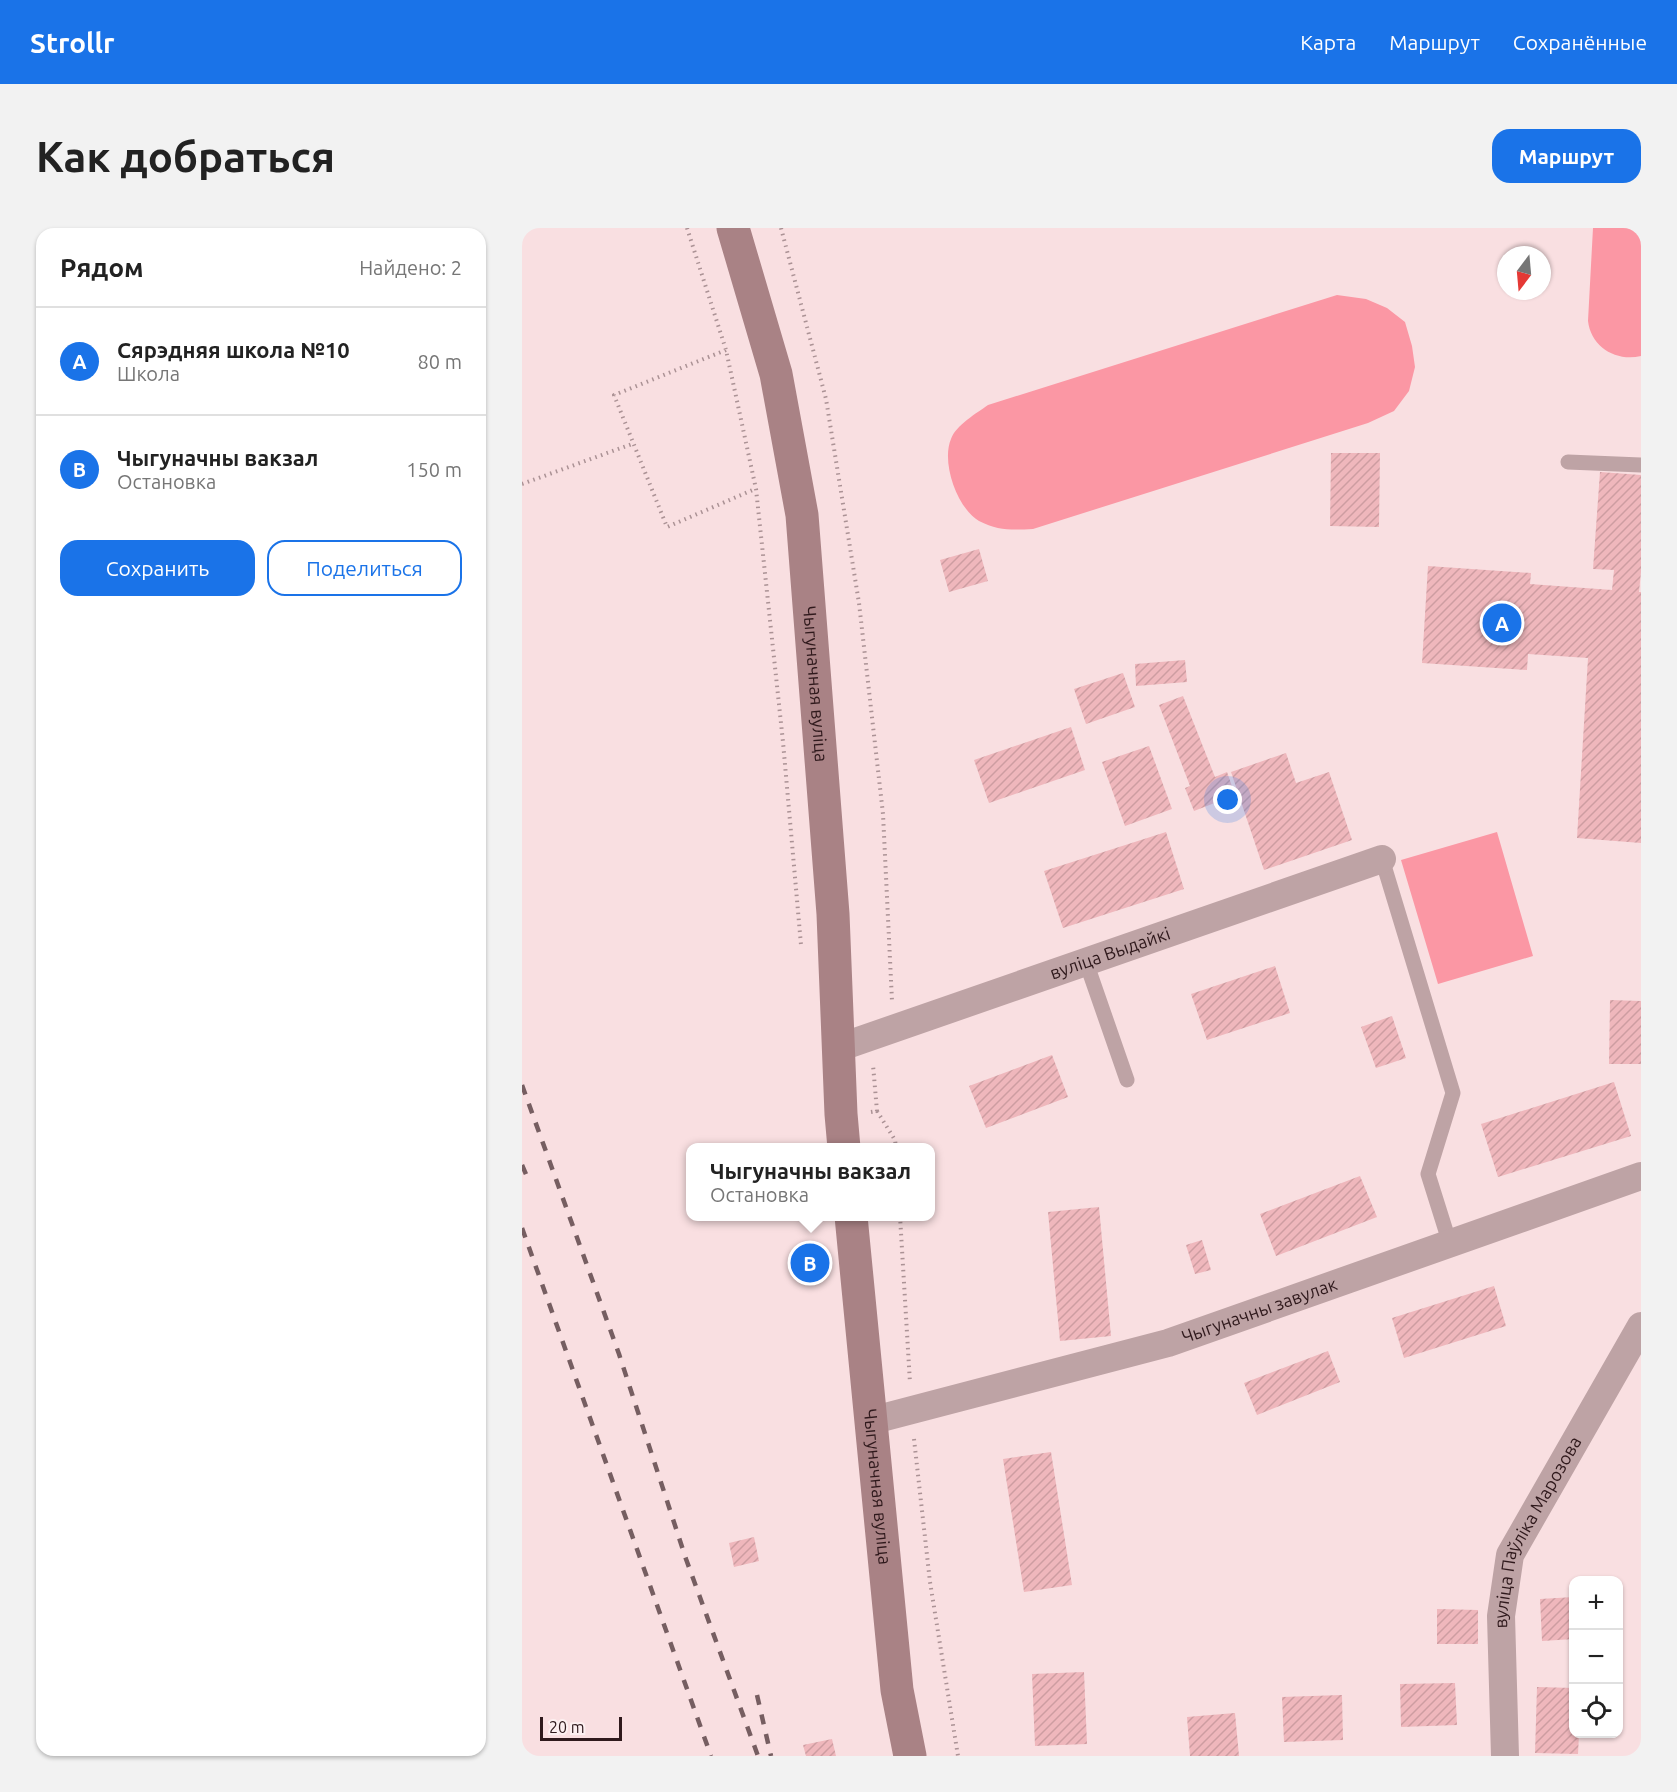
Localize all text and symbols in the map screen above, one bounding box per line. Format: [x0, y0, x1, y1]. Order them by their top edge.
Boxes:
text: Strollr [30, 27, 115, 58]
text: Карта [1300, 30, 1356, 54]
text: Маршрут [1389, 30, 1480, 54]
text: Сохранённые [1513, 30, 1647, 54]
button: Маршрут [1492, 129, 1641, 183]
text: Как добраться [36, 133, 335, 180]
north arrow [1497, 246, 1551, 300]
text: Рядом [60, 253, 144, 282]
text: Найдено: 2 [359, 256, 462, 279]
text: Сярэдняя школа №10 [117, 337, 350, 362]
text: A [72, 350, 87, 373]
text: 80 m [418, 350, 462, 373]
text: Школа [117, 362, 180, 385]
text: Чыгуначны вакзал [117, 445, 318, 470]
text: B [73, 458, 86, 481]
text: 150 m [406, 458, 462, 481]
text: Остановка [117, 470, 216, 493]
button: Сохранить [60, 540, 255, 596]
button: Поделиться [267, 540, 462, 596]
pin: A [1482, 600, 1522, 646]
street label: Чыгуначная вуліца [800, 605, 832, 763]
your location [1213, 785, 1242, 814]
street label: вуліца Выдайкі [1047, 922, 1173, 983]
popup [686, 1143, 935, 1221]
text: Чыгуначны вакзал [710, 1158, 911, 1183]
text: Остановка [710, 1183, 809, 1206]
pin: B [790, 1240, 830, 1286]
street label: Чыгуначны завулак [1179, 1273, 1339, 1346]
street label: Чыгуначная вуліца [861, 1408, 896, 1566]
street label: вуліца Паўліка Марозова [1490, 1433, 1585, 1629]
map controls [1569, 1576, 1623, 1738]
button: + [1569, 1576, 1623, 1630]
button: − [1569, 1630, 1623, 1684]
button: locate [1569, 1684, 1623, 1738]
scale bar [540, 1714, 622, 1742]
text: 20 m [549, 1718, 585, 1736]

